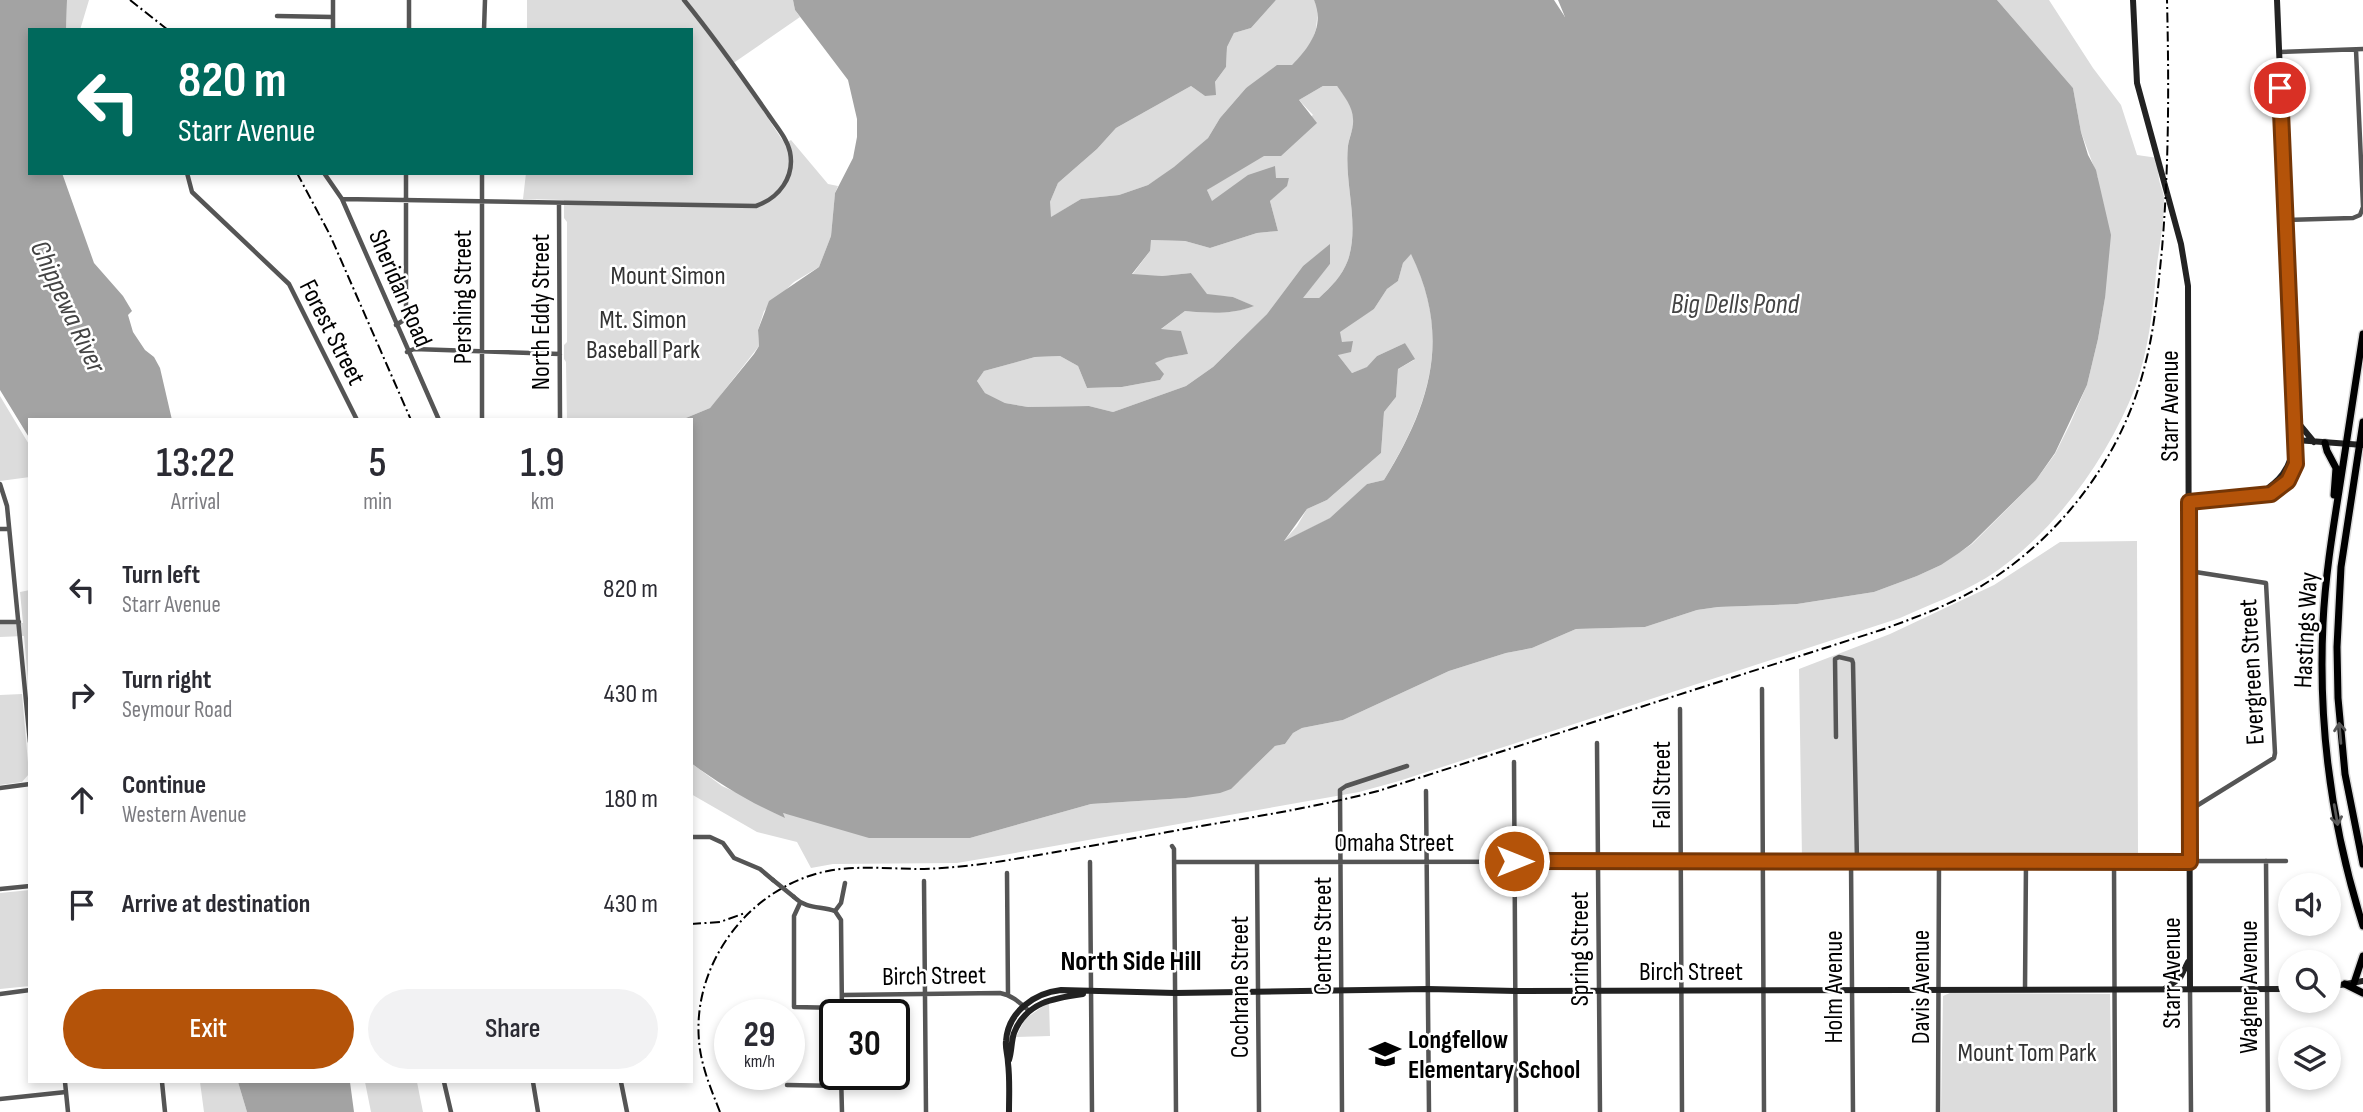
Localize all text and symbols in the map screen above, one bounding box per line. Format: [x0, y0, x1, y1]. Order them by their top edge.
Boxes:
text: 820 m [178, 52, 286, 111]
icon: left [63, 56, 154, 147]
pin [2250, 58, 2310, 118]
icon: arrive [2261, 69, 2299, 107]
text: Starr Avenue [178, 112, 315, 151]
street label: Sheridan Road [361, 225, 438, 352]
street label: Pershing Street [448, 230, 479, 364]
street label: North Eddy Street [526, 234, 557, 390]
water label: Chippewa River [23, 236, 113, 379]
park label: Mount Simon [610, 261, 726, 292]
street label: Forest Street [292, 275, 371, 391]
water label: Big Dells Pond [1671, 288, 1801, 321]
park label: Mt. Simon Baseball Park [586, 305, 700, 366]
street label: Starr Avenue [2155, 350, 2186, 462]
text: 13:22 [156, 438, 235, 489]
text: 5 [369, 438, 387, 489]
text: 1.9 [520, 438, 565, 489]
text: Arrival [171, 488, 220, 516]
text: min [363, 488, 392, 516]
text: km [531, 488, 554, 516]
text: Turn left [122, 560, 200, 591]
icon: left [63, 571, 101, 609]
street label: Hastings Way [2288, 571, 2325, 689]
text: 820 m [603, 574, 658, 605]
text: Starr Avenue [122, 591, 221, 619]
street label: Evergreen Street [2233, 598, 2272, 746]
text: Turn right [122, 665, 211, 696]
icon: right [63, 676, 101, 714]
text: 430 m [604, 679, 658, 710]
text: Seymour Road [122, 696, 232, 724]
one-way arrow [2333, 722, 2346, 745]
street label: Fall Street [1647, 741, 1678, 829]
text: Continue [122, 770, 206, 801]
icon: ahead [63, 781, 101, 819]
text: 180 m [605, 784, 658, 815]
text: Western Avenue [122, 801, 247, 829]
one-way arrow [2330, 803, 2343, 825]
position arrow [1477, 824, 1551, 898]
street label: Omaha Street [1334, 828, 1454, 859]
map controls [2278, 873, 2341, 1090]
button: sound [2278, 873, 2341, 936]
street label: Centre Street [1308, 877, 1339, 995]
icon: arrive [63, 886, 101, 924]
text: Arrive at destination [122, 889, 310, 920]
text: 430 m [604, 889, 658, 920]
street label: Spring Street [1565, 892, 1596, 1006]
street label: Cochrane Street [1225, 916, 1256, 1058]
street label: Starr Avenue [2157, 917, 2188, 1029]
street label: Wagner Avenue [2234, 920, 2265, 1054]
street label: Holm Avenue [1819, 930, 1850, 1044]
street label: Davis Avenue [1906, 930, 1937, 1044]
district label: North Side Hill [1060, 945, 1202, 978]
button: search [2278, 950, 2341, 1013]
street label: Birch Street [1639, 957, 1743, 988]
street label: Birch Street [882, 960, 986, 993]
button: Exit [63, 989, 354, 1069]
button: Share [368, 989, 658, 1069]
speed limit sign: 30 [819, 999, 910, 1090]
text: 29 [744, 1014, 775, 1057]
place label: Longfellow Elementary School [1408, 1025, 1580, 1086]
button: layers [2278, 1027, 2341, 1090]
school or university icon: Longfellow Elementary School [1368, 1037, 1402, 1071]
park label: Mount Tom Park [1958, 1038, 2097, 1069]
text: km/h [744, 1051, 775, 1072]

